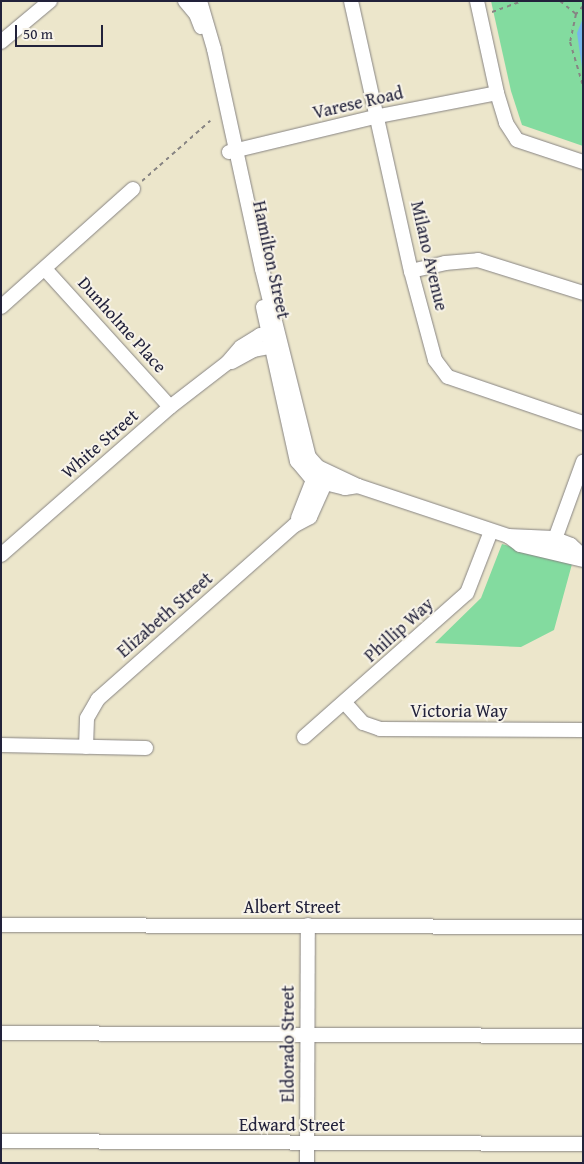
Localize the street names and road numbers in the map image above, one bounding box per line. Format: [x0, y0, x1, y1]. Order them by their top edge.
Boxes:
street label: Varese Road [311, 82, 405, 124]
street label: Hamilton Street [248, 199, 294, 321]
street label: Milano Avenue [406, 199, 452, 313]
street label: Dunholme Place [73, 272, 171, 378]
street label: White Street [57, 405, 143, 483]
street label: Elizabeth Street [113, 568, 217, 662]
street label: Phillip Way [360, 593, 438, 667]
street label: Victoria Way [410, 700, 508, 722]
street label: Albert Street [243, 896, 341, 918]
street label: Eldorado Street [277, 986, 299, 1102]
street label: Edward Street [239, 1114, 345, 1136]

